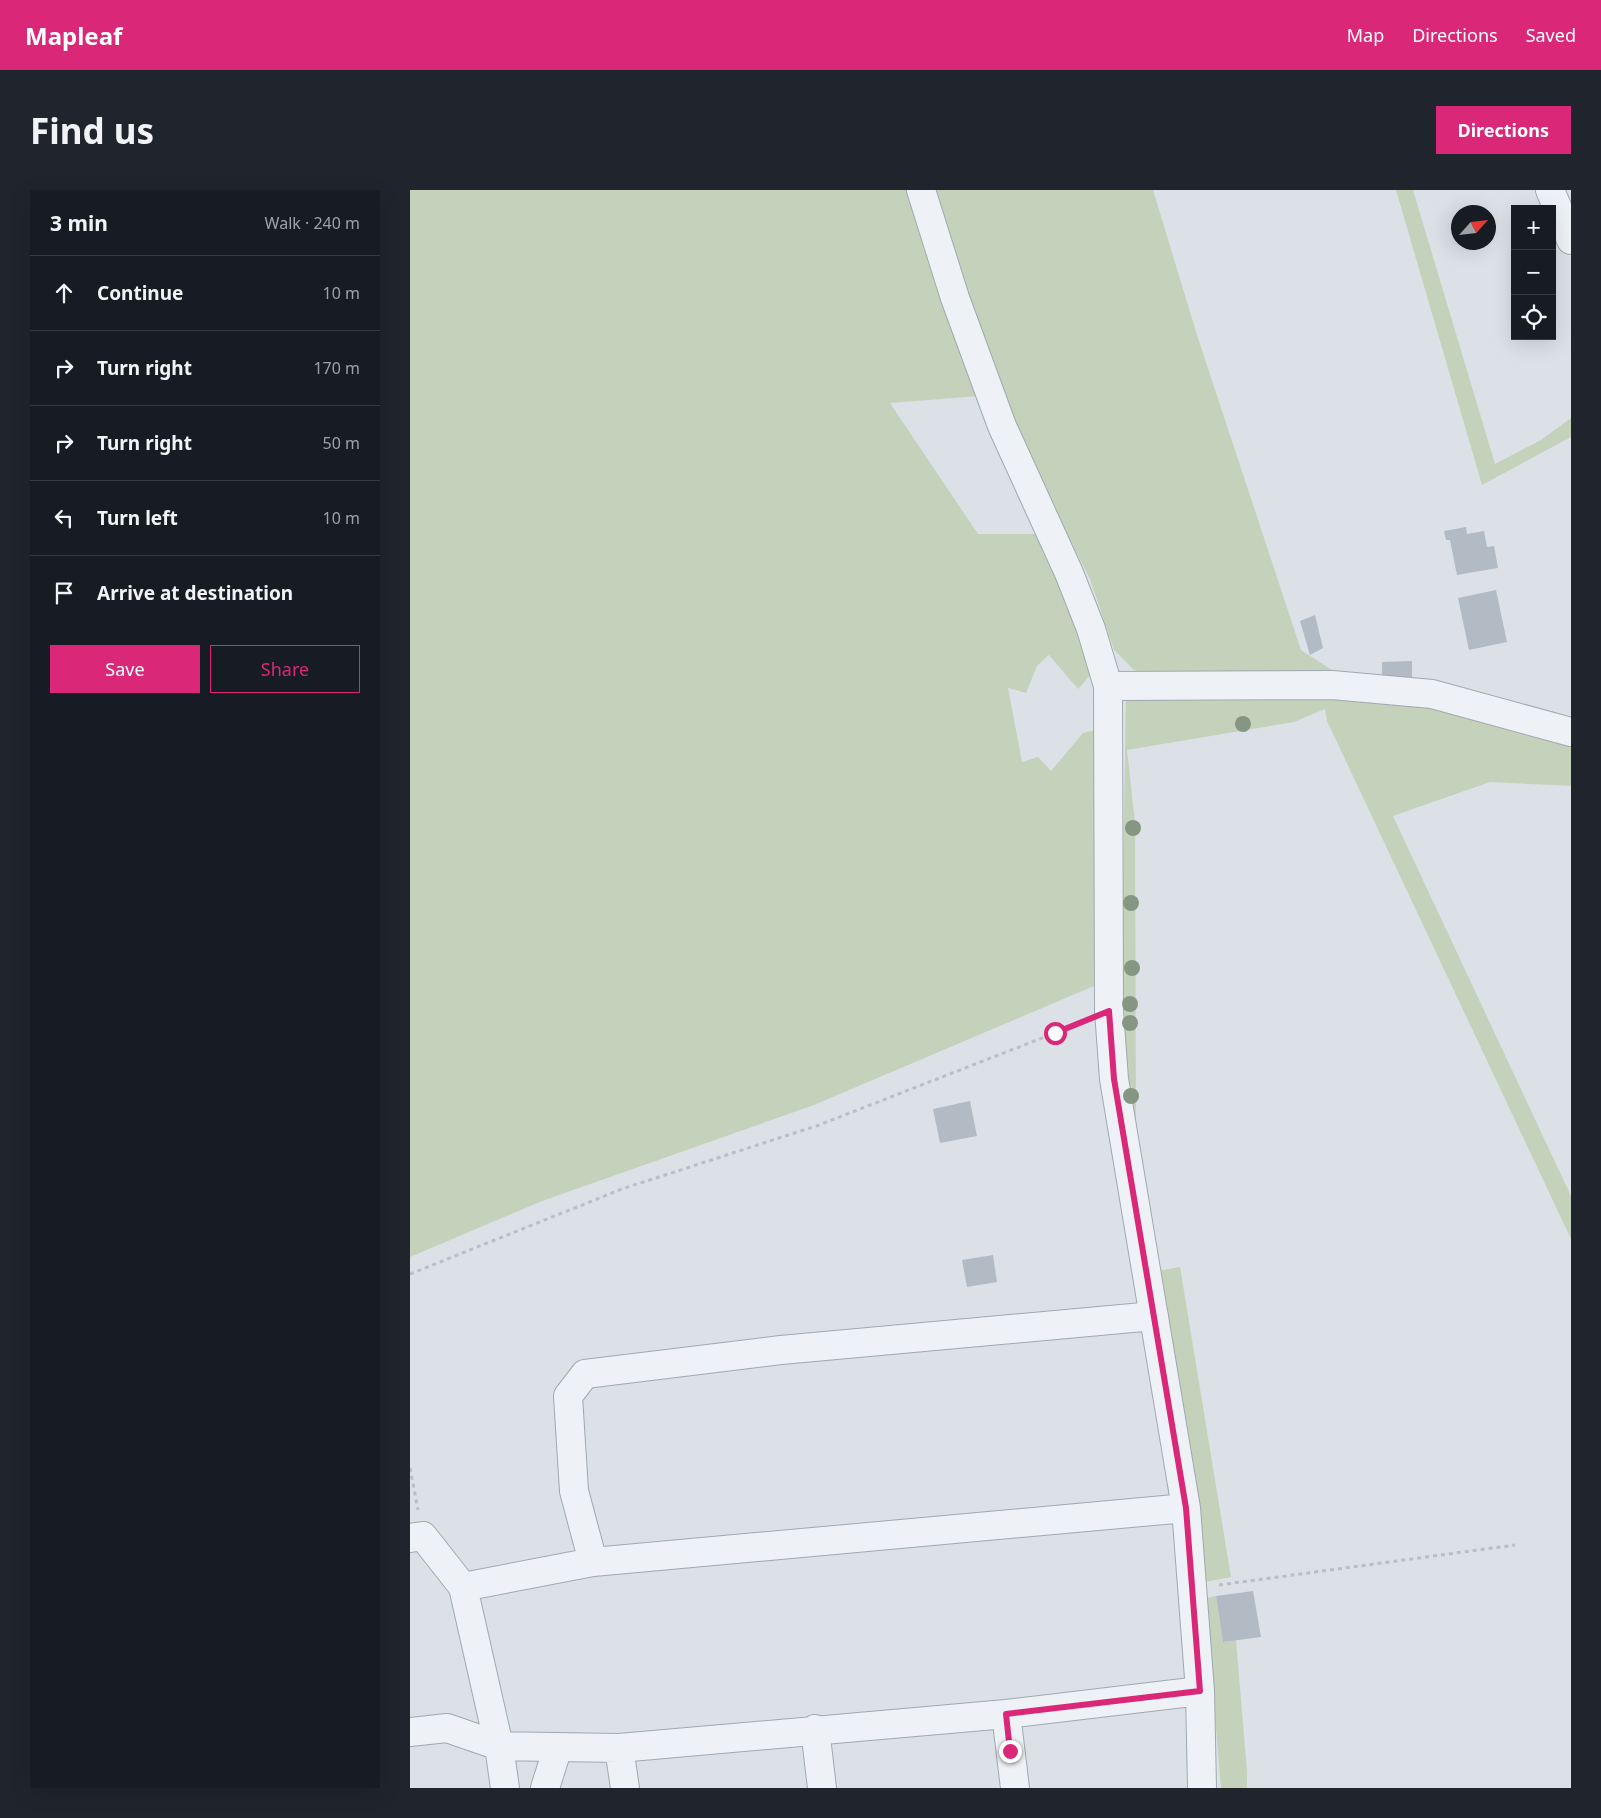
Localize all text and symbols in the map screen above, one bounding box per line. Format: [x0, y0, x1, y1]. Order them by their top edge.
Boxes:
text: Mapleaf [25, 19, 122, 52]
text: Map [1347, 23, 1384, 47]
text: Directions [1412, 23, 1498, 47]
text: Saved [1526, 23, 1576, 47]
button: Directions [1436, 106, 1571, 154]
text: Find us [30, 107, 154, 154]
north arrow [1451, 205, 1496, 250]
map controls [1511, 205, 1556, 340]
button: + [1511, 205, 1556, 250]
text: 3 min [50, 209, 108, 237]
text: Walk · 240 m [265, 212, 360, 234]
button: − [1511, 250, 1556, 295]
icon: ahead [50, 279, 78, 307]
text: Continue [97, 280, 183, 306]
text: 10 m [323, 282, 360, 304]
button: locate [1511, 295, 1556, 340]
icon: right [50, 354, 78, 382]
text: Turn right [97, 355, 192, 381]
text: 170 m [313, 357, 360, 379]
icon: right [50, 429, 78, 457]
text: Turn right [97, 430, 192, 456]
text: 50 m [323, 432, 360, 454]
icon: left [50, 504, 78, 532]
text: Turn left [97, 505, 178, 531]
text: 10 m [323, 507, 360, 529]
icon: arrive [50, 579, 78, 607]
text: Arrive at destination [97, 580, 293, 606]
button: Save [50, 645, 200, 693]
button: Share [210, 645, 360, 693]
route start [1044, 1022, 1067, 1045]
route end [999, 1740, 1022, 1763]

